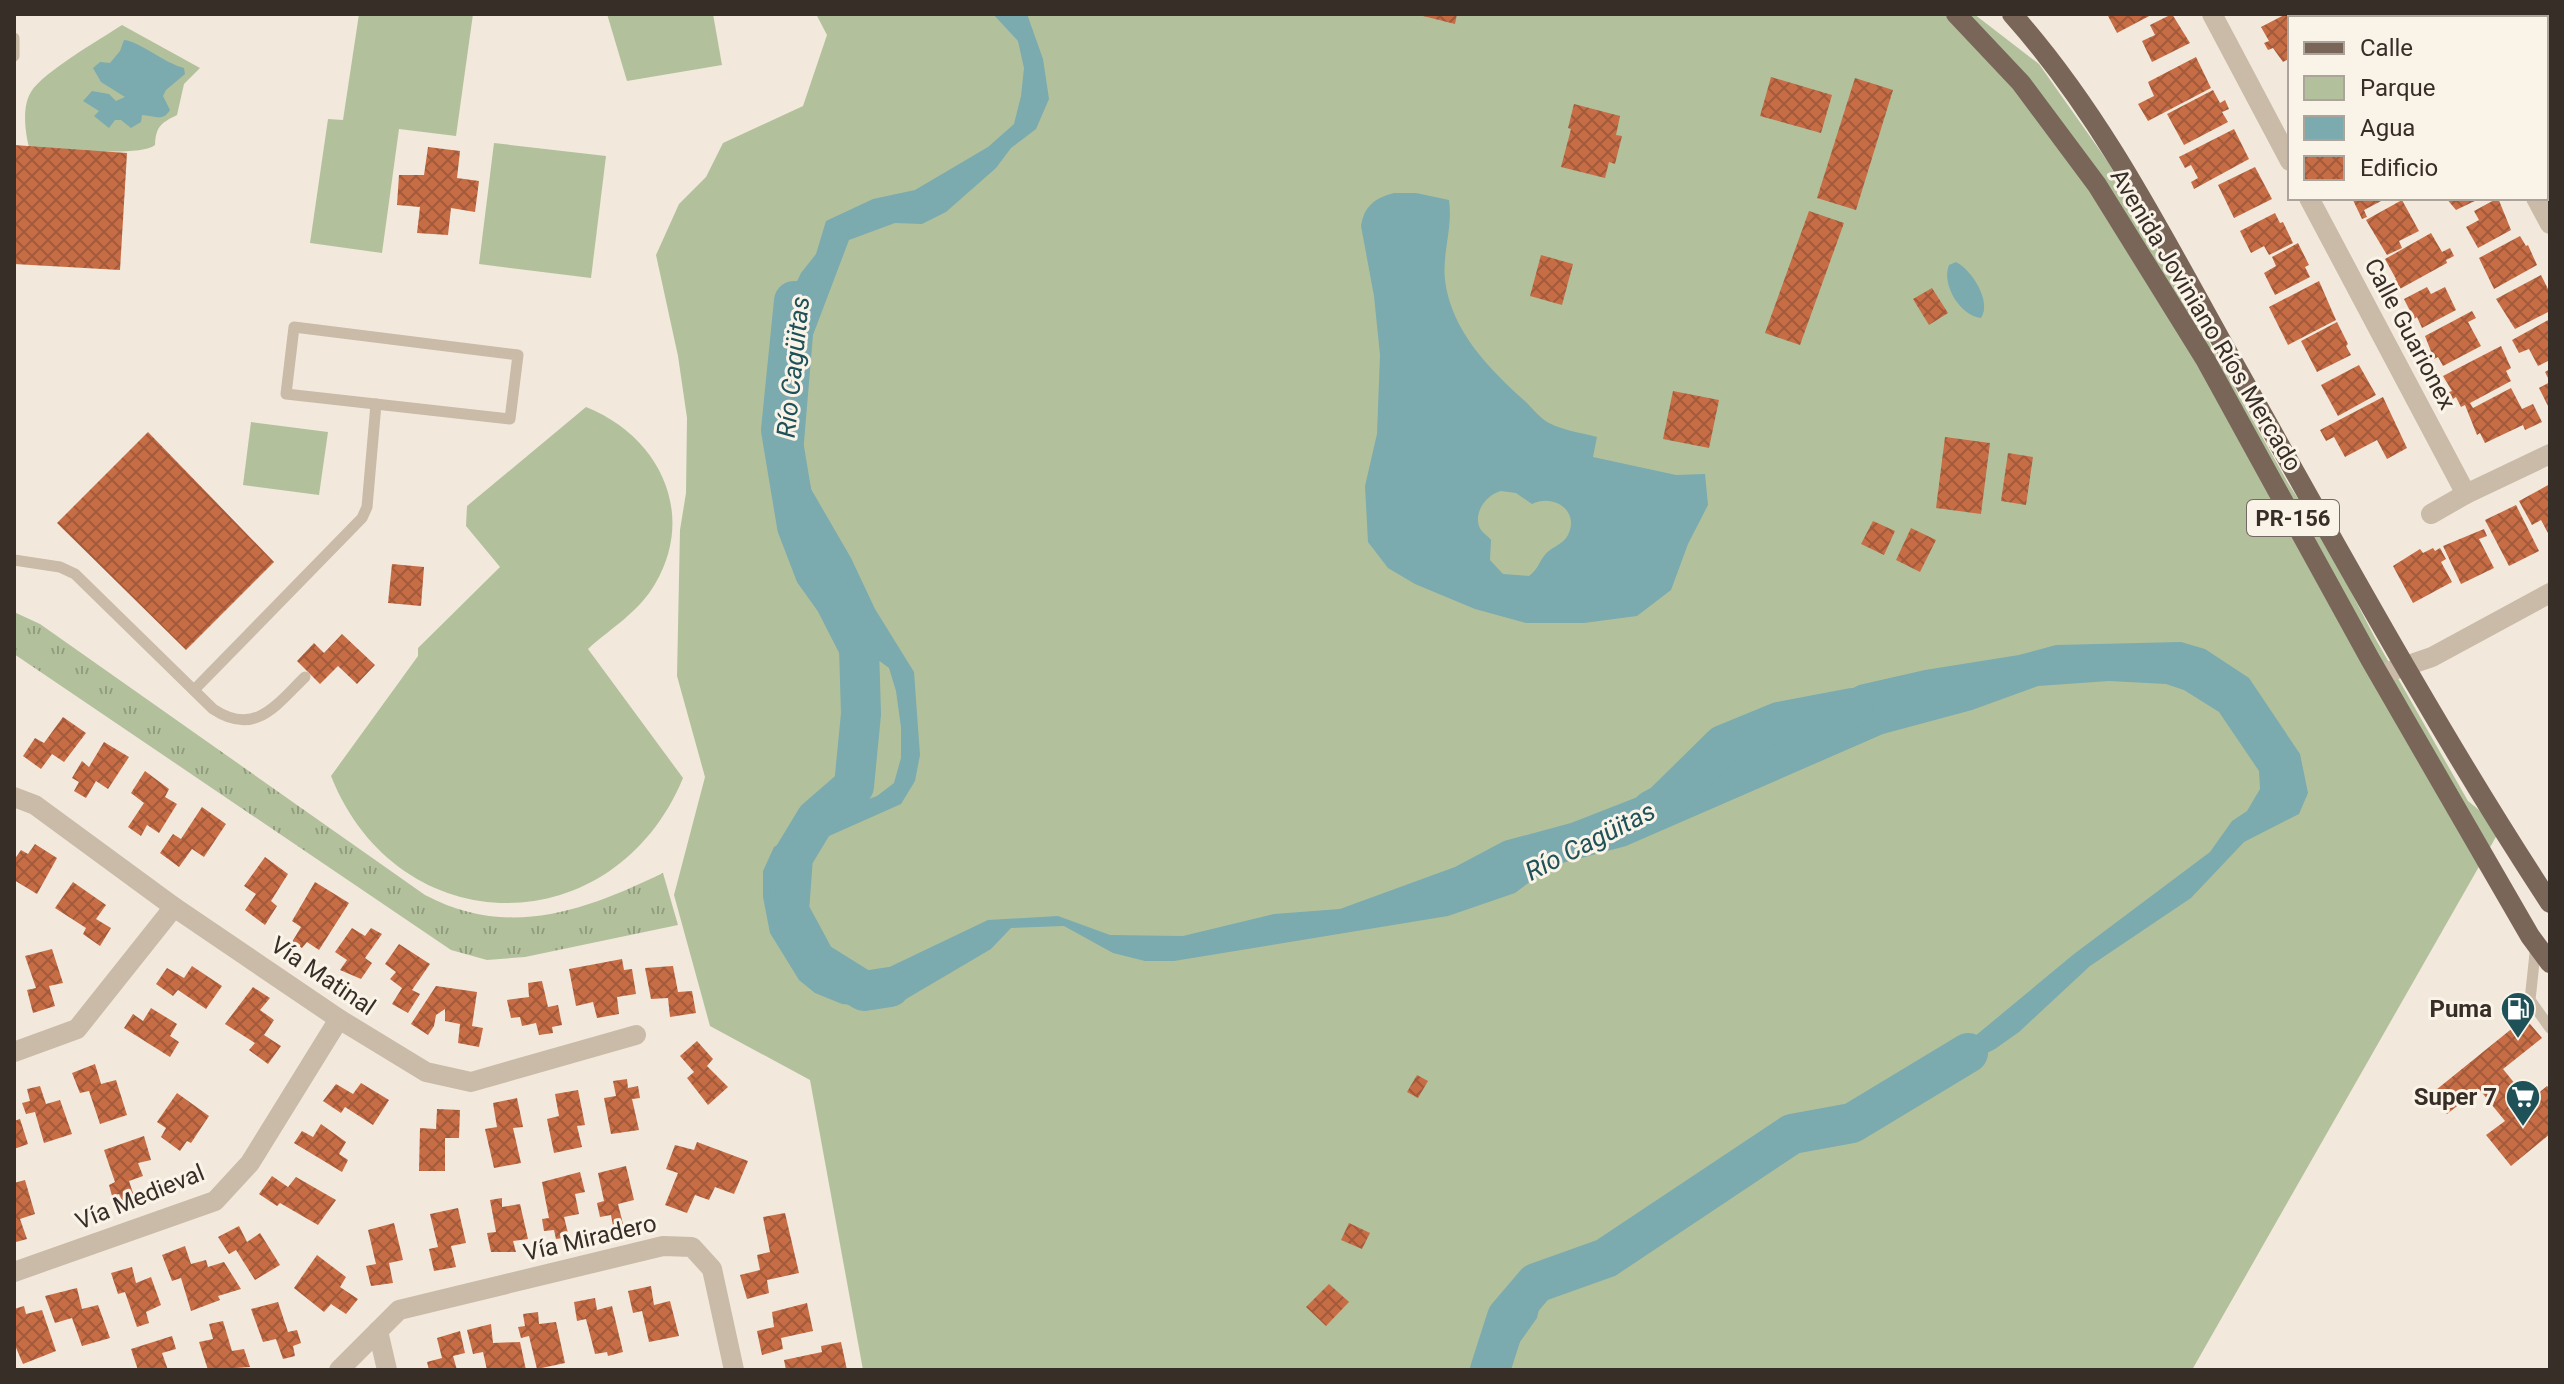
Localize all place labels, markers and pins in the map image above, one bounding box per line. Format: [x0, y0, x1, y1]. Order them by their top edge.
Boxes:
fuel station icon: Puma [2499, 990, 2537, 1040]
place label: Puma [2429, 995, 2492, 1023]
supermarket icon: Super 7 [2504, 1078, 2542, 1128]
place label: Super 7 [2414, 1083, 2497, 1111]

